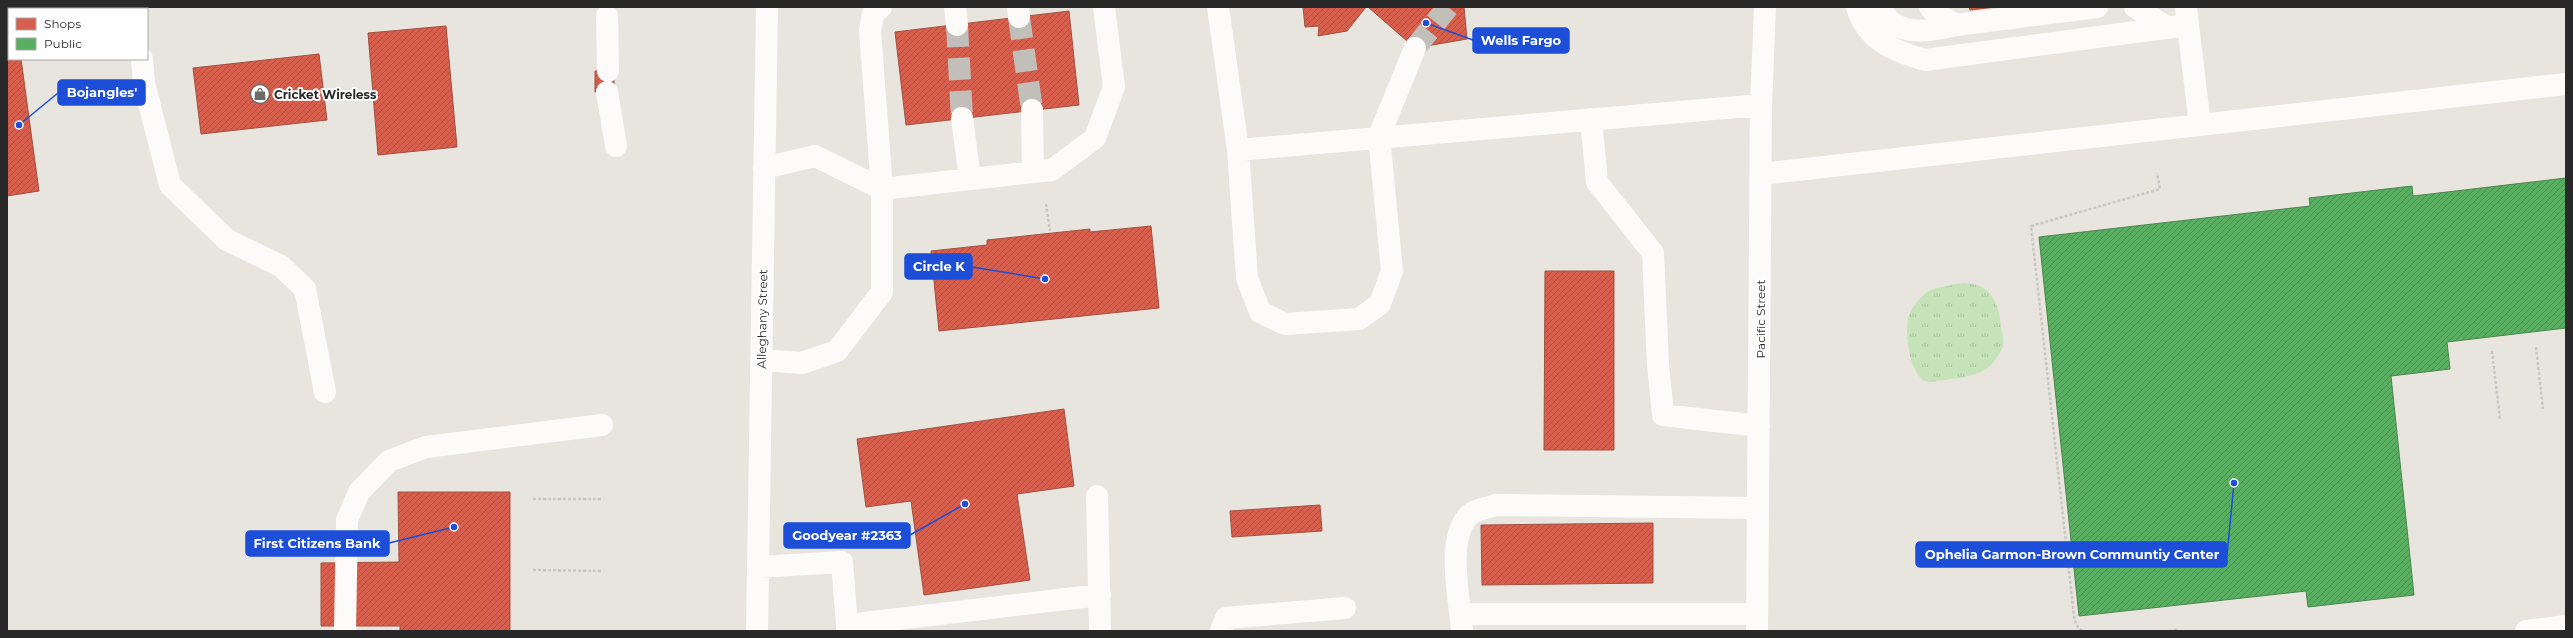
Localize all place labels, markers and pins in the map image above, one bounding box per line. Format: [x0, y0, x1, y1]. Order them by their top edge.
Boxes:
callout: Wells Fargo [1473, 28, 1569, 53]
callout: Bojangles' [58, 80, 145, 105]
shop icon: Cricket Wireless [249, 83, 271, 105]
place label: Cricket Wireless [274, 87, 377, 102]
callout: Circle K [905, 254, 972, 279]
callout: Goodyear #2363 [784, 523, 910, 548]
callout: First Citizens Bank [246, 531, 389, 556]
callout: Ophelia Garmon-Brown Communtiy Center [1916, 542, 2227, 567]

